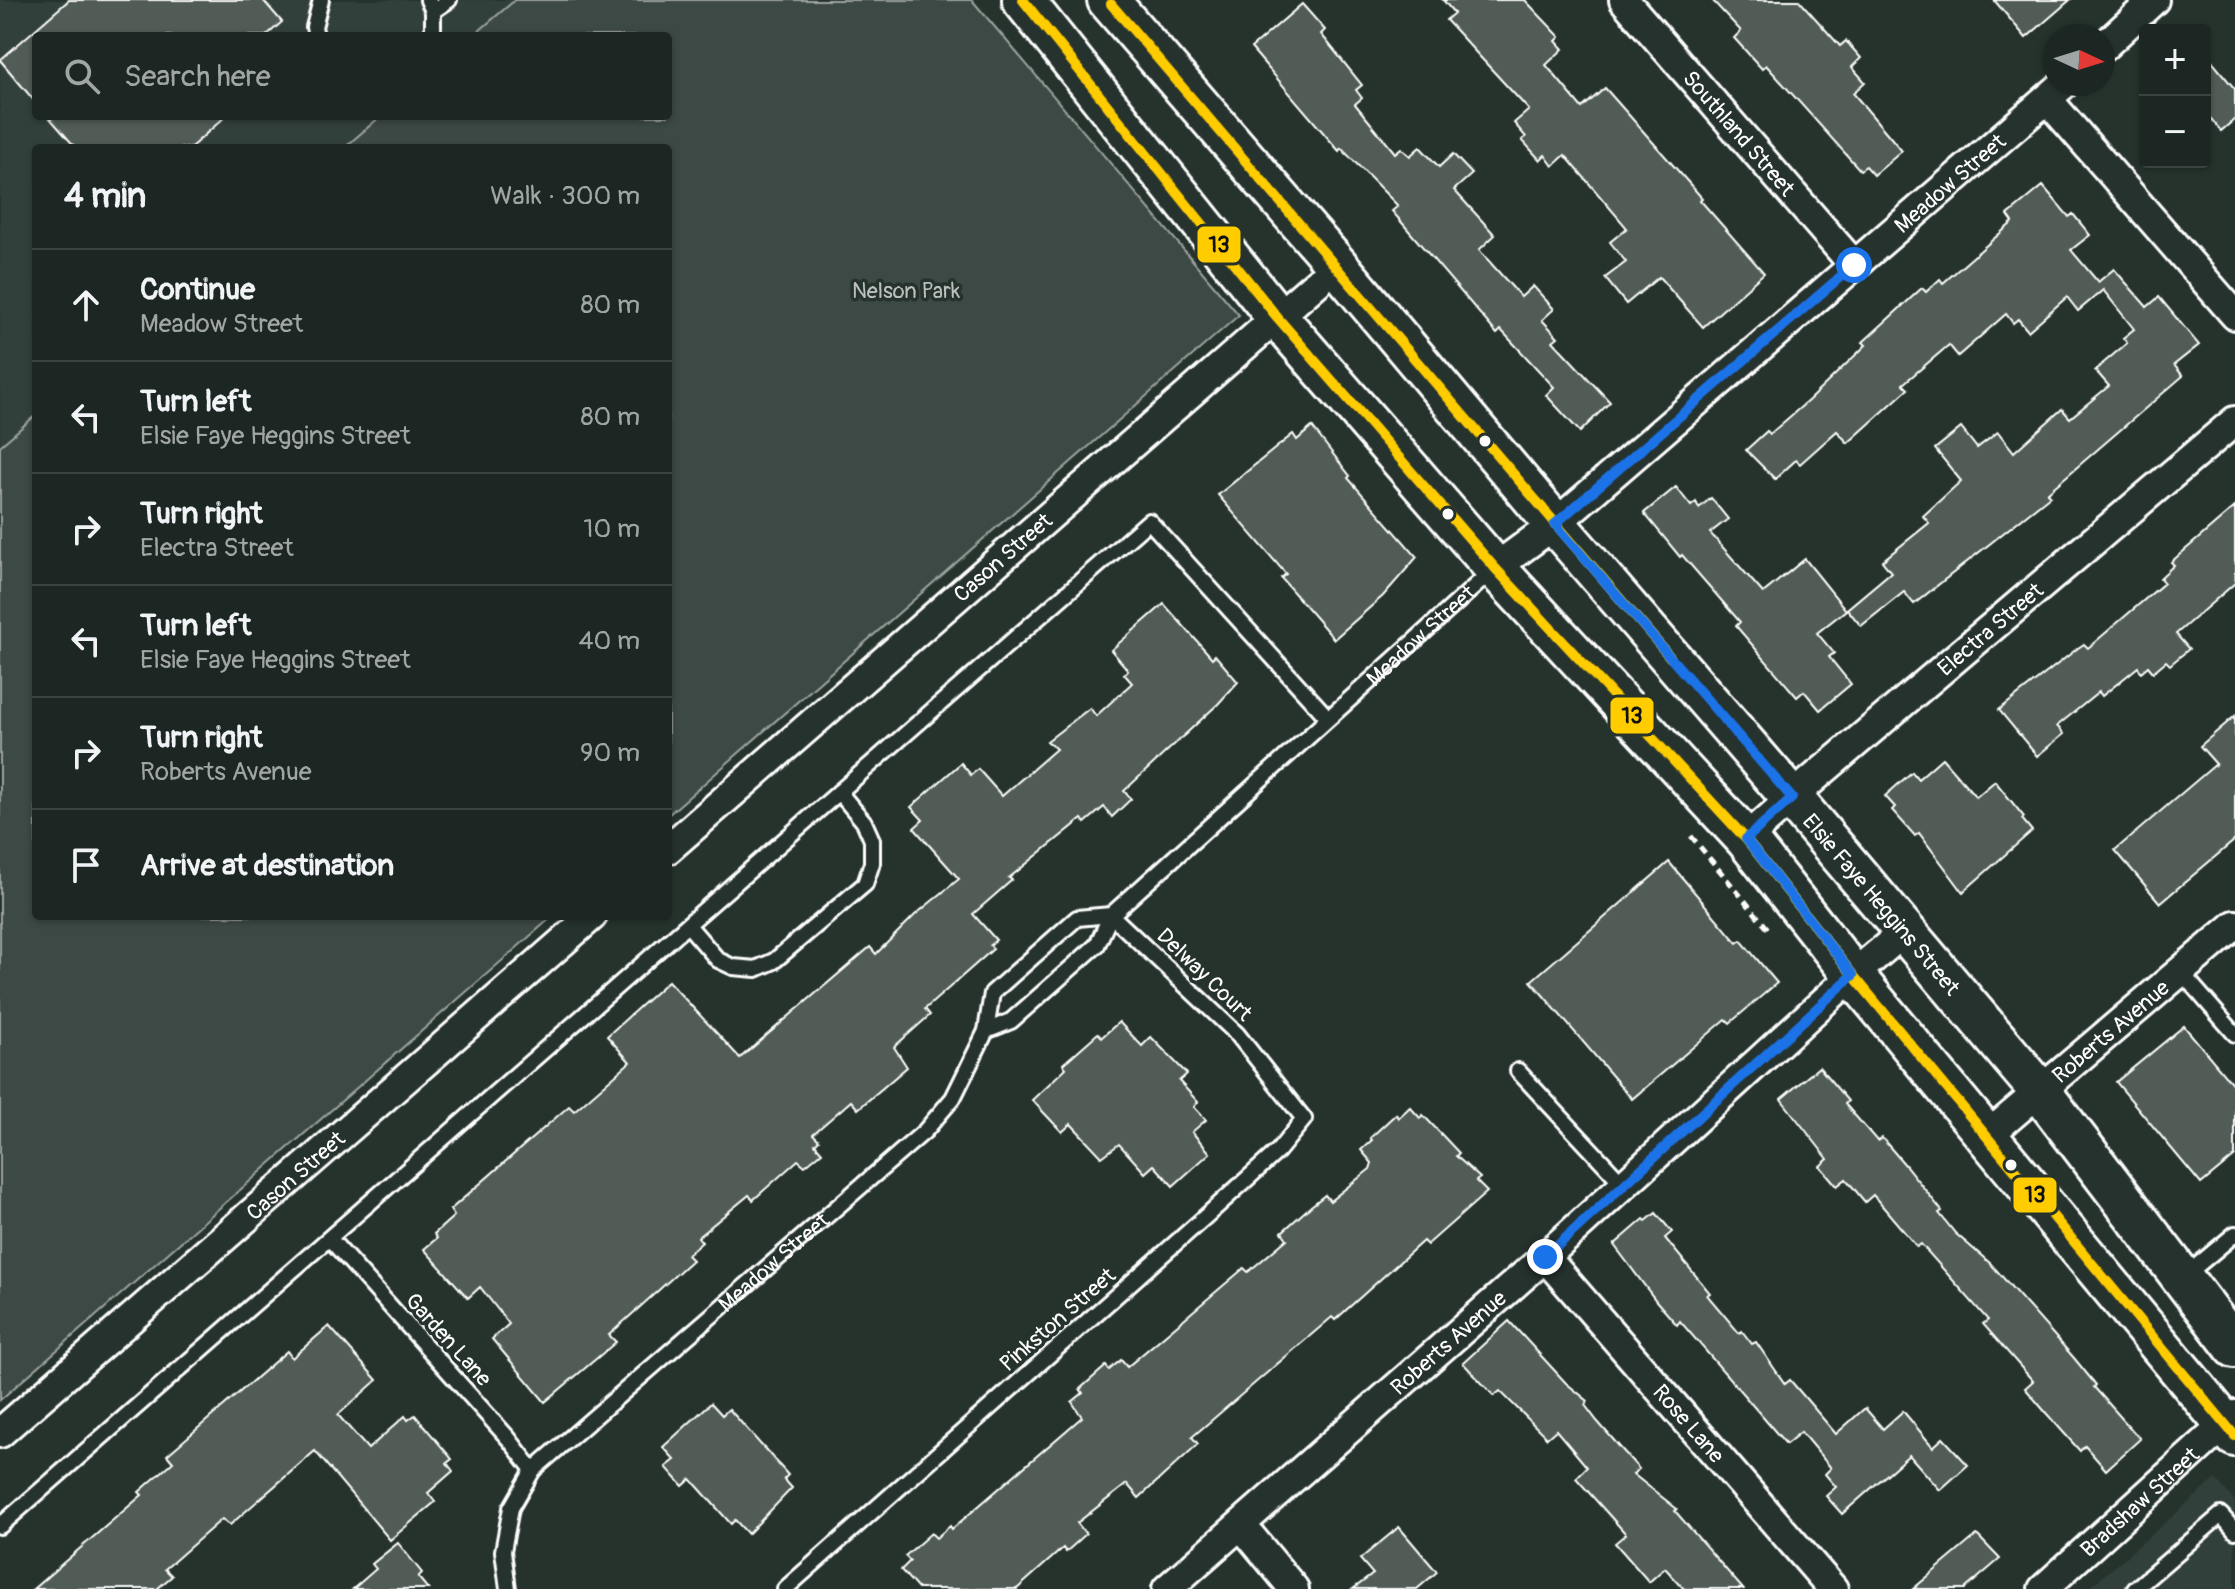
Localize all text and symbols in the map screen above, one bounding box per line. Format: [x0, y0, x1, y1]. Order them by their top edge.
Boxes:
north arrow [2043, 24, 2115, 96]
map controls [2139, 24, 2211, 168]
button: + [2139, 24, 2211, 96]
search box [32, 32, 672, 120]
icon: search [60, 54, 104, 98]
text: Search here [124, 58, 271, 95]
street label: Southland Street [1676, 65, 1801, 202]
button: − [2139, 96, 2211, 168]
street label: Meadow Street [1889, 128, 2012, 239]
text: 4 min [64, 175, 146, 218]
text: Walk · 300 m [490, 180, 640, 212]
line badge: 13 [1196, 225, 1242, 264]
text: 13 [1209, 231, 1229, 259]
route start [1836, 247, 1872, 283]
text: Continue [140, 271, 255, 308]
park label: Nelson Park [852, 277, 960, 305]
icon: ahead [64, 283, 108, 327]
text: 80 m [580, 289, 640, 321]
text: Meadow Street [140, 308, 303, 340]
text: Turn left [140, 383, 251, 420]
icon: left [64, 395, 108, 439]
text: 80 m [580, 401, 640, 433]
text: Elsie Faye Heggins Street [140, 420, 411, 452]
unlabelled marker [1477, 433, 1493, 449]
text: Turn right [140, 495, 263, 532]
unlabelled marker [1440, 506, 1456, 522]
icon: right [64, 507, 108, 551]
street label: Cason Street [948, 507, 1058, 609]
text: 10 m [583, 513, 640, 545]
text: Electra Street [140, 532, 294, 564]
street label: Electra Street [1932, 577, 2049, 682]
street label: Meadow Street [1361, 579, 1482, 693]
text: Turn left [140, 607, 251, 644]
icon: left [64, 619, 108, 663]
text: 40 m [578, 625, 640, 657]
text: Elsie Faye Heggins Street [140, 644, 411, 676]
line badge: 13 [1609, 696, 1655, 735]
text: 13 [1622, 702, 1642, 730]
text: Turn right [140, 719, 263, 756]
icon: right [64, 731, 108, 775]
text: 90 m [580, 737, 640, 769]
text: Roberts Avenue [140, 756, 312, 788]
street label: Elsie Faye Heggins Street [1796, 808, 1966, 1001]
icon: arrive [64, 843, 108, 887]
text: Arrive at destination [140, 847, 394, 884]
street label: Delway Court [1151, 922, 1258, 1027]
street label: Roberts Avenue [2047, 974, 2176, 1090]
street label: Cason Street [241, 1125, 351, 1227]
unlabelled marker [2003, 1157, 2019, 1173]
line badge: 13 [2012, 1176, 2058, 1214]
text: 13 [2025, 1181, 2045, 1209]
street label: Meadow Street [713, 1207, 836, 1319]
route end [1527, 1239, 1563, 1275]
street label: Pinkston Street [994, 1262, 1122, 1378]
street label: Roberts Avenue [1385, 1284, 1513, 1401]
street label: Garden Lane [399, 1287, 498, 1392]
street label: Rose Lane [1647, 1379, 1730, 1469]
street label: Bradshaw Street [2075, 1441, 2205, 1564]

